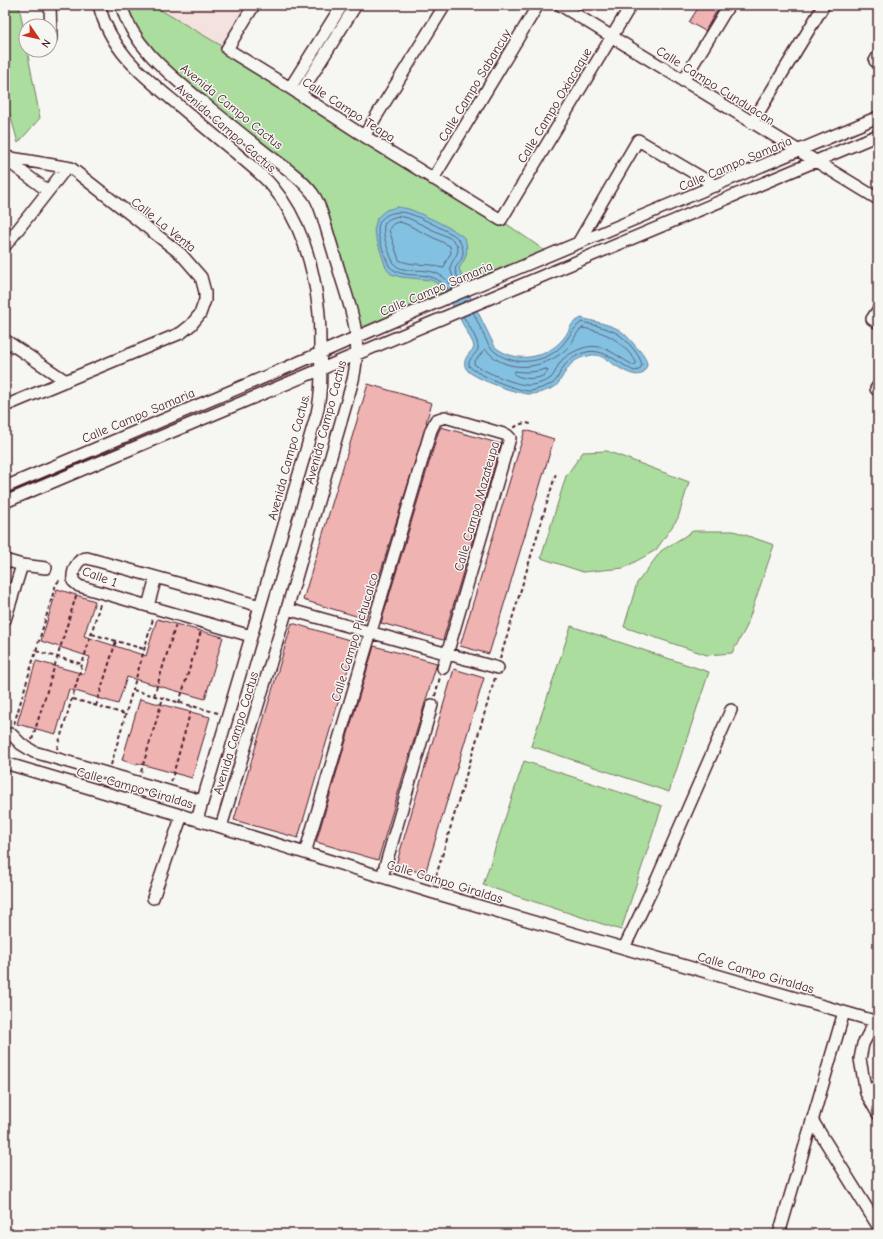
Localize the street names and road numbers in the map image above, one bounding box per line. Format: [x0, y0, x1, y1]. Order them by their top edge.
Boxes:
street label: Calle Campo Sabancuy [435, 26, 514, 144]
street label: Calle Campo Cunduacan [654, 43, 778, 128]
street label: Calle Campo Oxiacaque [514, 44, 595, 166]
street label: Avenida Campo Cactus [177, 60, 286, 152]
street label: Calle Campo Teapa [300, 74, 398, 145]
street label: Avenida Campo Cactus. [173, 80, 281, 177]
street label: Calle Campo Samaria [677, 133, 794, 194]
street label: Calle La Venta [128, 194, 199, 255]
street label: Calle Campo Samaria [378, 258, 495, 319]
street label: Avenida Campo Cactus [302, 359, 349, 486]
street label: Calle Campo Samaria [80, 385, 197, 446]
street label: Avenida Campo Cactus. [264, 393, 313, 522]
street label: Calle Campo Mazateupa [451, 439, 502, 573]
street label: Calle 1 [80, 563, 119, 590]
street label: Calle Campo Pichucalco [328, 571, 381, 703]
street label: Avenida Campo Cactus [210, 670, 261, 796]
street label: Calle Campo Giraldas [75, 764, 195, 811]
street label: Calle Campo Giraldas [385, 857, 505, 906]
street label: Calle Campo Giraldas [696, 949, 816, 996]

